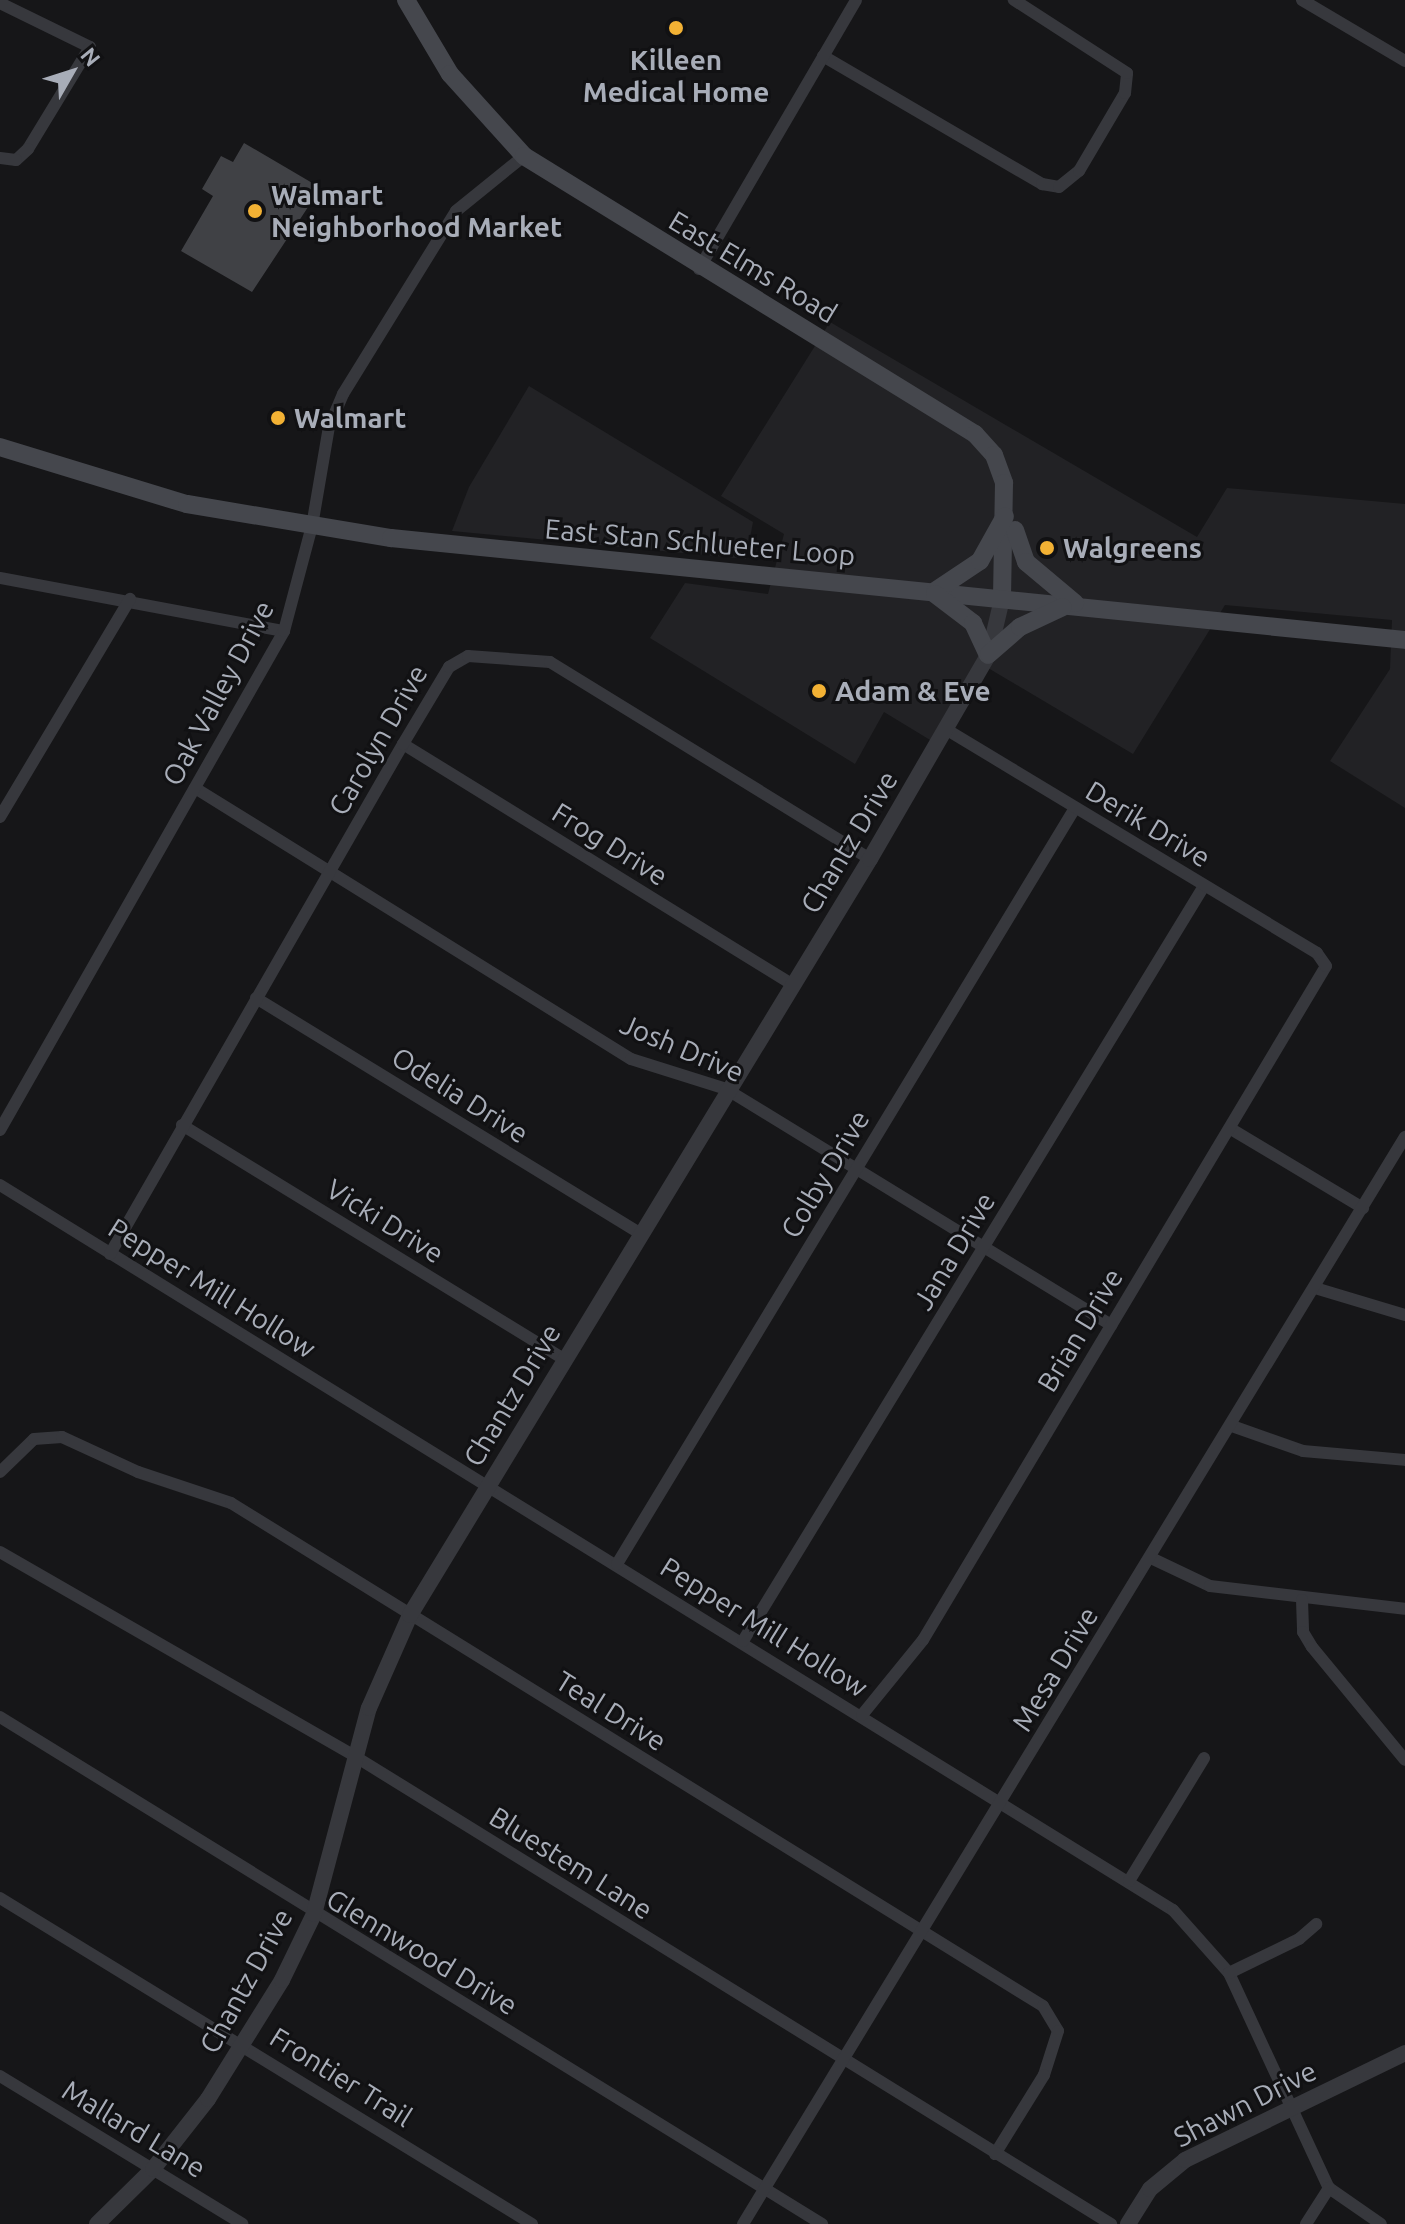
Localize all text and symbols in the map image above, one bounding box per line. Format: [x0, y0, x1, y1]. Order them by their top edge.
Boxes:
marker: Killeen Medical Home [665, 17, 687, 39]
north arrow [32, 32, 112, 112]
text: N [76, 42, 106, 71]
place label: Killeen Medical Home [583, 43, 769, 109]
place label: Walmart Neighborhood Market [271, 178, 562, 244]
marker: Walmart Neighborhood Market [246, 202, 264, 220]
street label: East Elms Road [663, 204, 843, 330]
place label: Walmart [294, 401, 406, 435]
marker: Walmart [269, 409, 287, 427]
street label: East Stan Schlueter Loop [543, 512, 857, 572]
place label: Walgreens [1063, 531, 1202, 565]
marker: Walgreens [1038, 539, 1056, 557]
street label: Oak Valley Drive [155, 595, 281, 791]
street label: Carolyn Drive [321, 659, 435, 821]
place label: Adam & Eve [835, 674, 991, 708]
marker: Adam & Eve [810, 682, 828, 700]
street label: Chantz Drive [793, 765, 905, 919]
street label: Derik Drive [1080, 774, 1216, 874]
street label: Frog Drive [546, 795, 674, 893]
street label: Josh Drive [615, 1007, 749, 1089]
street label: Odelia Drive [386, 1040, 534, 1150]
street label: Colby Drive [774, 1104, 876, 1244]
street label: Vicki Drive [320, 1172, 450, 1270]
street label: Jana Drive [906, 1186, 1002, 1316]
street label: Pepper Mill Hollow [102, 1211, 322, 1365]
street label: Brian Drive [1030, 1262, 1130, 1398]
street label: Chantz Drive [456, 1318, 568, 1472]
street label: Pepper Mill Hollow [654, 1550, 874, 1704]
street label: Mesa Drive [1005, 1601, 1105, 1737]
street label: Teal Drive [550, 1664, 672, 1758]
street label: Bluestem Lane [483, 1800, 659, 1926]
street label: Glennwood Drive [320, 1882, 524, 2022]
street label: Chantz Drive [193, 1903, 299, 2059]
street label: Frontier Trail [264, 2020, 418, 2134]
street label: Shawn Drive [1168, 2054, 1322, 2154]
street label: Mallard Lane [56, 2073, 212, 2185]

